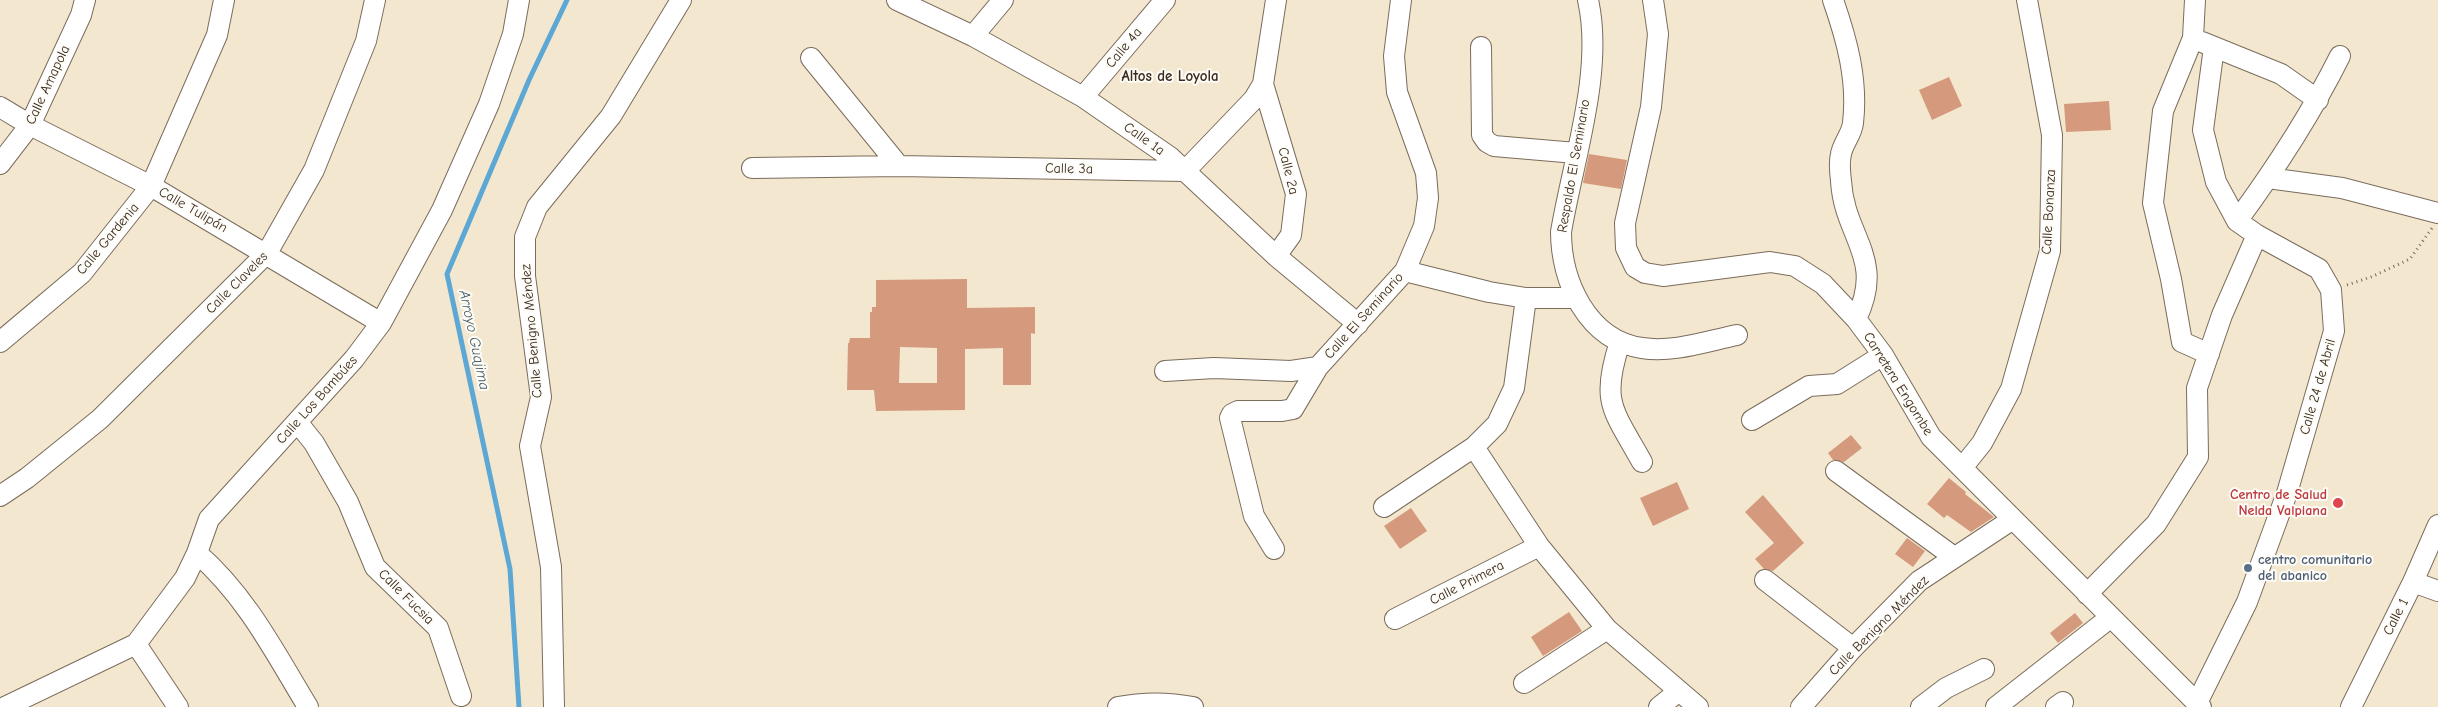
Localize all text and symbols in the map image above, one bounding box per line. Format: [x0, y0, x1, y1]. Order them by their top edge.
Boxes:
street label: Calle 4a [1102, 24, 1146, 72]
street label: Calle Amapola [22, 43, 74, 127]
district label: Altos de Loyola [1121, 68, 1219, 86]
street label: Respaldo El Seminario [1554, 98, 1594, 234]
street label: Calle 1a [1120, 119, 1168, 159]
street label: Calle 2a [1274, 146, 1302, 196]
street label: Calle 3a [1045, 160, 1093, 178]
street label: Calle Bonanza [2038, 169, 2060, 255]
street label: Calle Tulipán [156, 184, 230, 236]
street label: Calle Gardenia [73, 200, 143, 278]
street label: Calle Claveles [202, 248, 272, 318]
street label: Calle Benigno Méndez [518, 263, 546, 399]
street label: Calle El Seminario [1321, 269, 1407, 363]
water label: Arroyo Guajima [455, 289, 493, 391]
street label: Carretera Engombe [1859, 329, 1937, 439]
street label: Calle 24 de Abril [2296, 337, 2340, 437]
street label: Calle Los Bambúes [273, 352, 361, 448]
place label: Centro de Salud Nelda Valpiana [2230, 487, 2327, 520]
marker: Centro de Salud Nelda Valpiana [2331, 496, 2345, 510]
place label: centro comunitario del abanico [2258, 552, 2372, 584]
street label: Calle Primera [1427, 557, 1507, 609]
marker: centro comunitario del abanico [2242, 562, 2254, 574]
street label: Calle Fucsia [375, 566, 437, 628]
street label: Calle Benigno Méndez [1826, 573, 1932, 679]
street label: Calle 1 [2380, 596, 2412, 638]

